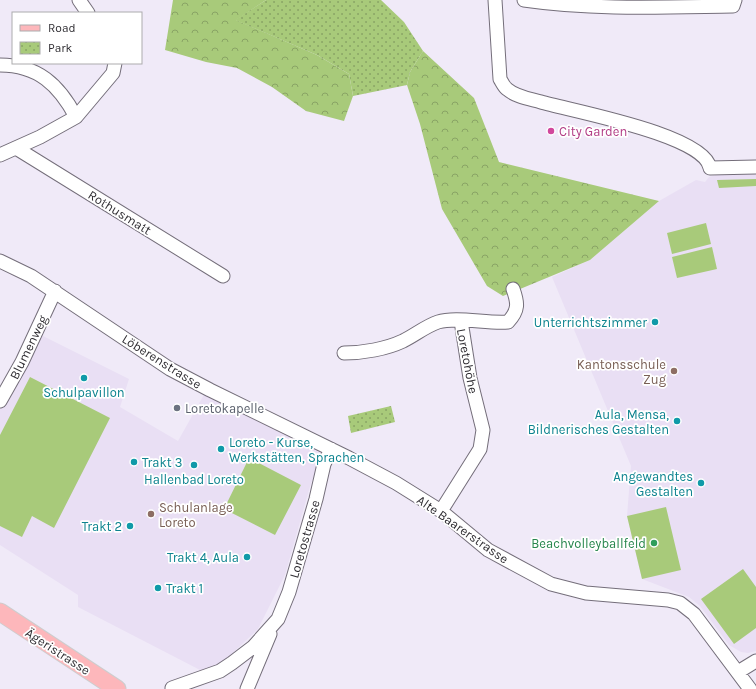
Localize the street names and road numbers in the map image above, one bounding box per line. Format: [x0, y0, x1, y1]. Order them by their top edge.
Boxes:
street label: Rothusmatt [85, 187, 154, 238]
street label: Blumenweg [6, 312, 51, 382]
street label: Loretohöhe [454, 327, 481, 395]
street label: Löberenstrasse [119, 331, 204, 392]
street label: Alte Baarerstrasse [414, 492, 512, 567]
street label: Loretostrasse [286, 498, 323, 580]
street label: Ägeristrasse [23, 624, 94, 678]

